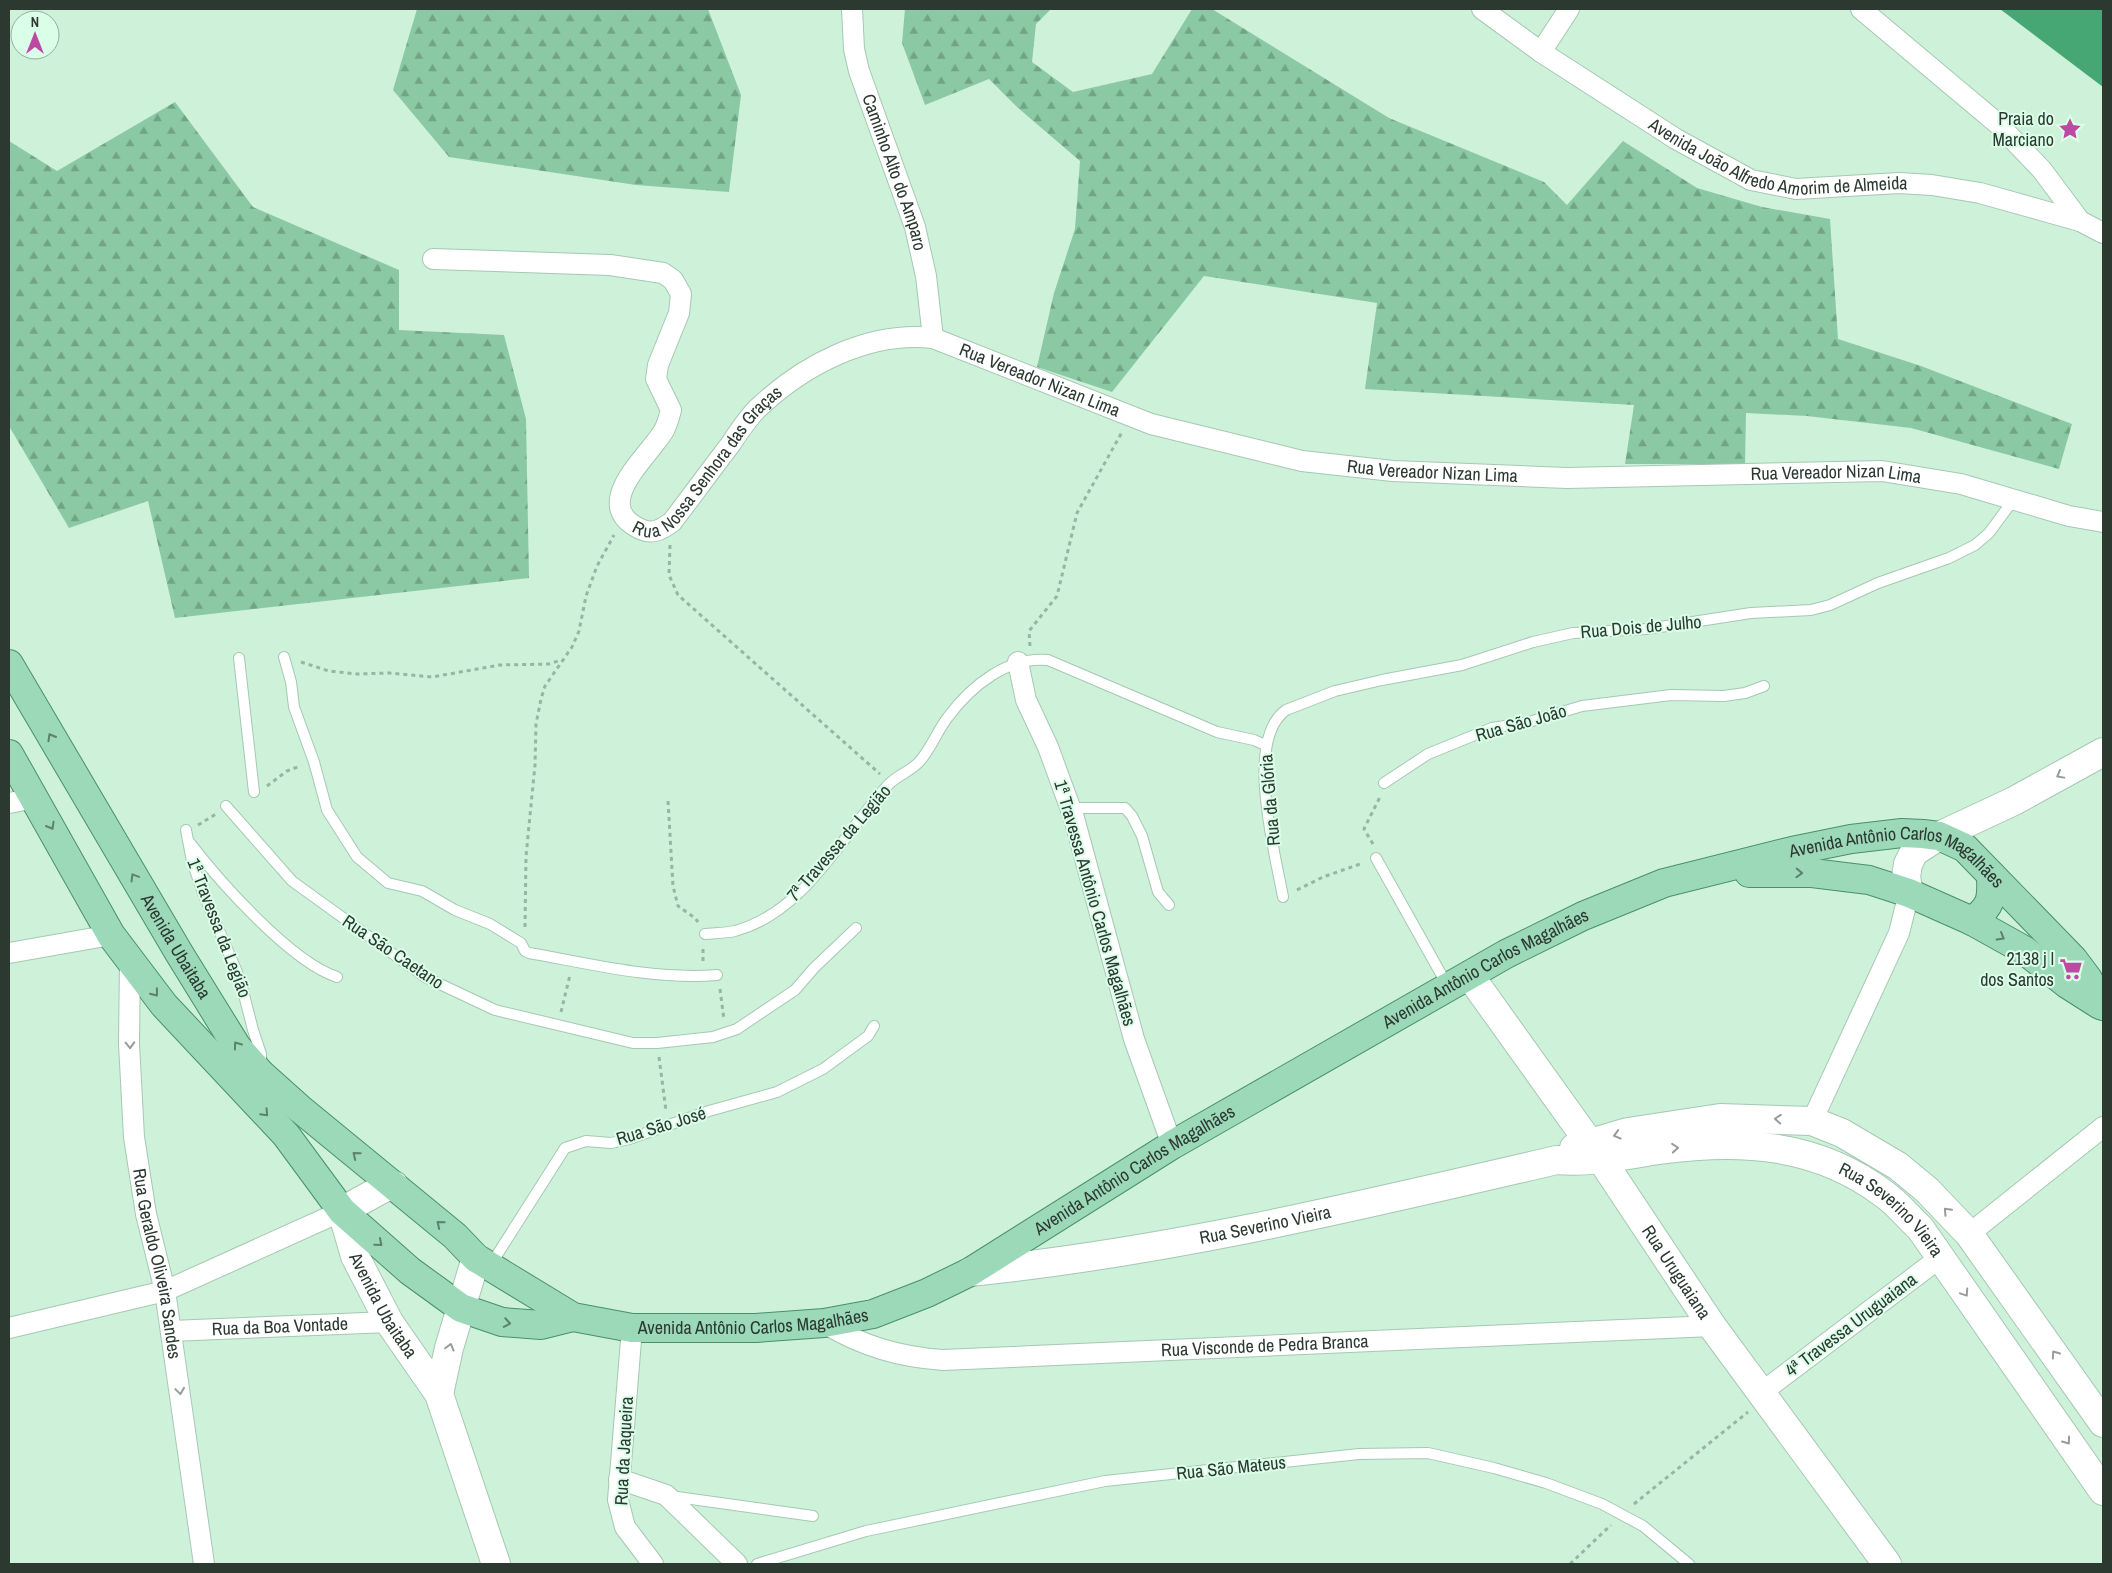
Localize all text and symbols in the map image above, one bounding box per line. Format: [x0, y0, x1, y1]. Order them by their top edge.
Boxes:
north arrow [10, 10, 60, 60]
text: N [31, 13, 39, 31]
street label: Caminho Alto do Amparo [856, 90, 933, 253]
place label: Praia do Marciano [1992, 106, 2054, 152]
street label: Avenida João Alfredo Amorim de Almeida [1643, 111, 1908, 202]
place icon: Praia do Marciano [2057, 116, 2083, 142]
street label: Rua Vereador Nizan Lima [956, 337, 1124, 423]
street label: Rua Nossa Senhora das Graças [628, 379, 787, 544]
street label: Rua Vereador Nizan Lima [1346, 453, 1518, 488]
street label: Rua Vereador Nizan Lima [1750, 458, 1923, 489]
street label: Rua Dois de Julho [1579, 609, 1703, 644]
street label: Rua São João [1472, 698, 1569, 747]
one-way arrow [48, 733, 58, 742]
street label: Rua da Glória [1253, 753, 1286, 847]
one-way arrow [2057, 769, 2066, 779]
street label: 1ª Travessa Antônio Carlos Magalhães [1048, 777, 1143, 1029]
street label: 7ª Travessa da Legião [781, 779, 896, 907]
street label: Avenida Antônio Carlos Magalhães [1786, 820, 2010, 893]
one-way arrow [44, 821, 54, 830]
street label: 1ª Travessa da Legião [181, 855, 258, 1001]
one-way arrow [1796, 868, 1803, 878]
one-way arrow [130, 873, 140, 882]
street label: Avenida Ubaitaba [135, 888, 217, 1003]
street label: Avenida Antônio Carlos Magalhães [1377, 902, 1592, 1035]
street label: Rua São Caetano [338, 908, 449, 995]
one-way arrow [1996, 931, 2005, 941]
place label: 2138 j l dos Santos [1980, 946, 2054, 992]
supermarket icon: 2138 j l dos Santos [2058, 956, 2084, 982]
one-way arrow [149, 987, 158, 997]
one-way arrow [124, 1041, 135, 1049]
one-way arrow [234, 1041, 243, 1051]
street label: Avenida Antônio Carlos Magalhães [1028, 1099, 1239, 1241]
street label: Rua São José [613, 1100, 709, 1151]
one-way arrow [259, 1108, 268, 1117]
one-way arrow [1774, 1113, 1782, 1124]
one-way arrow [1614, 1130, 1622, 1140]
one-way arrow [1672, 1143, 1680, 1154]
one-way arrow [353, 1152, 362, 1160]
street label: Rua Severino Vieira [1835, 1156, 1949, 1262]
street label: Rua Geraldo Oliveira Sandes [127, 1167, 188, 1361]
street label: Rua Severino Vieira [1197, 1199, 1333, 1250]
one-way arrow [1944, 1207, 1953, 1216]
street label: Rua Uruguaiana [1636, 1220, 1717, 1324]
one-way arrow [437, 1221, 446, 1230]
one-way arrow [373, 1238, 382, 1247]
street label: Avenida Ubaitaba [343, 1247, 423, 1363]
street label: 4ª Travessa Uruguaiana [1780, 1267, 1922, 1382]
one-way arrow [1959, 1287, 1968, 1297]
street label: Avenida Antônio Carlos Magalhães [637, 1302, 870, 1340]
street label: Rua da Boa Vontade [211, 1311, 349, 1341]
one-way arrow [503, 1317, 511, 1327]
street label: Rua Visconde de Pedra Branca [1161, 1328, 1369, 1362]
one-way arrow [444, 1342, 455, 1351]
one-way arrow [2052, 1351, 2061, 1360]
one-way arrow [174, 1387, 184, 1395]
street label: Rua da Jaqueira [608, 1396, 639, 1506]
one-way arrow [2062, 1435, 2070, 1444]
street label: Rua São Mateus [1175, 1449, 1287, 1486]

